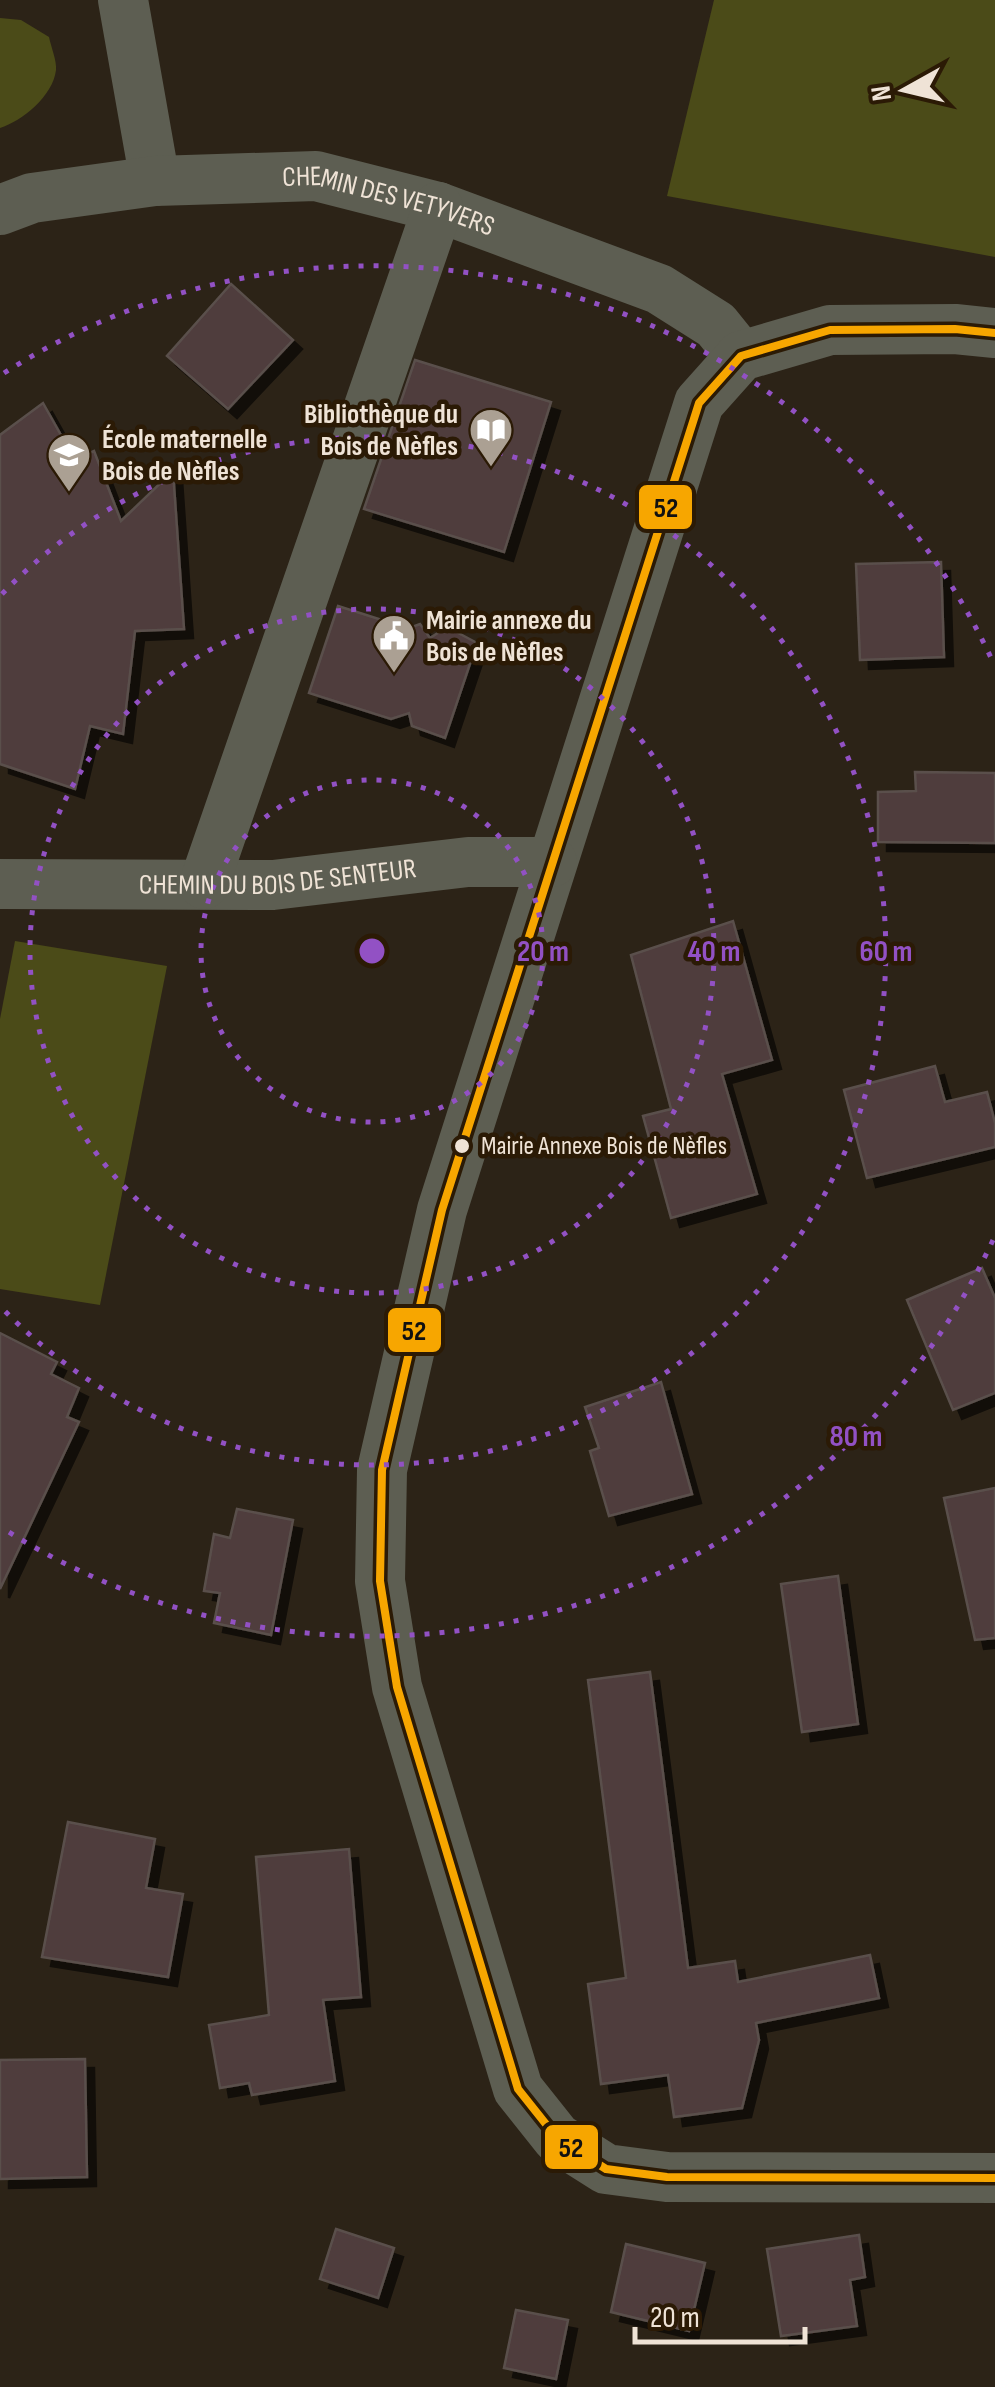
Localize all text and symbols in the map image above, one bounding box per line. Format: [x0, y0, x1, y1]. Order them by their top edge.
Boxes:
north arrow [855, 40, 955, 140]
text: N [864, 84, 899, 103]
street label: CHEMIN DES VETYVERS [282, 159, 499, 243]
place label: Bibliothèque du Bois de Nèfles [304, 398, 458, 463]
library icon: Bibliothèque du Bois de Nèfles [468, 407, 514, 468]
place label: École maternelle Bois de Nèfles [102, 423, 267, 488]
school or university icon: École maternelle Bois de Nèfles [46, 432, 92, 493]
line badge: 52 [637, 483, 694, 531]
text: 52 [654, 492, 678, 525]
place label: Mairie annexe du Bois de Nèfles [426, 604, 591, 669]
public building icon: Mairie annexe du Bois de Nèfles [371, 613, 417, 674]
street label: CHEMIN DU BOIS DE SENTEUR [139, 852, 418, 902]
centre of rings [354, 933, 390, 969]
text: 20 m [517, 934, 569, 970]
text: 40 m [688, 934, 740, 970]
text: 60 m [860, 934, 912, 970]
place label: Mairie Annexe Bois de Nèfles [481, 1131, 727, 1162]
marker: Mairie Annexe Bois de Nèfles [452, 1136, 472, 1156]
line badge: 52 [386, 1306, 443, 1354]
text: 52 [402, 1315, 426, 1348]
text: 80 m [829, 1419, 883, 1455]
line badge: 52 [543, 2123, 600, 2171]
text: 52 [559, 2132, 583, 2165]
scale bar [635, 2282, 805, 2344]
text: 20 m [650, 2300, 700, 2336]

